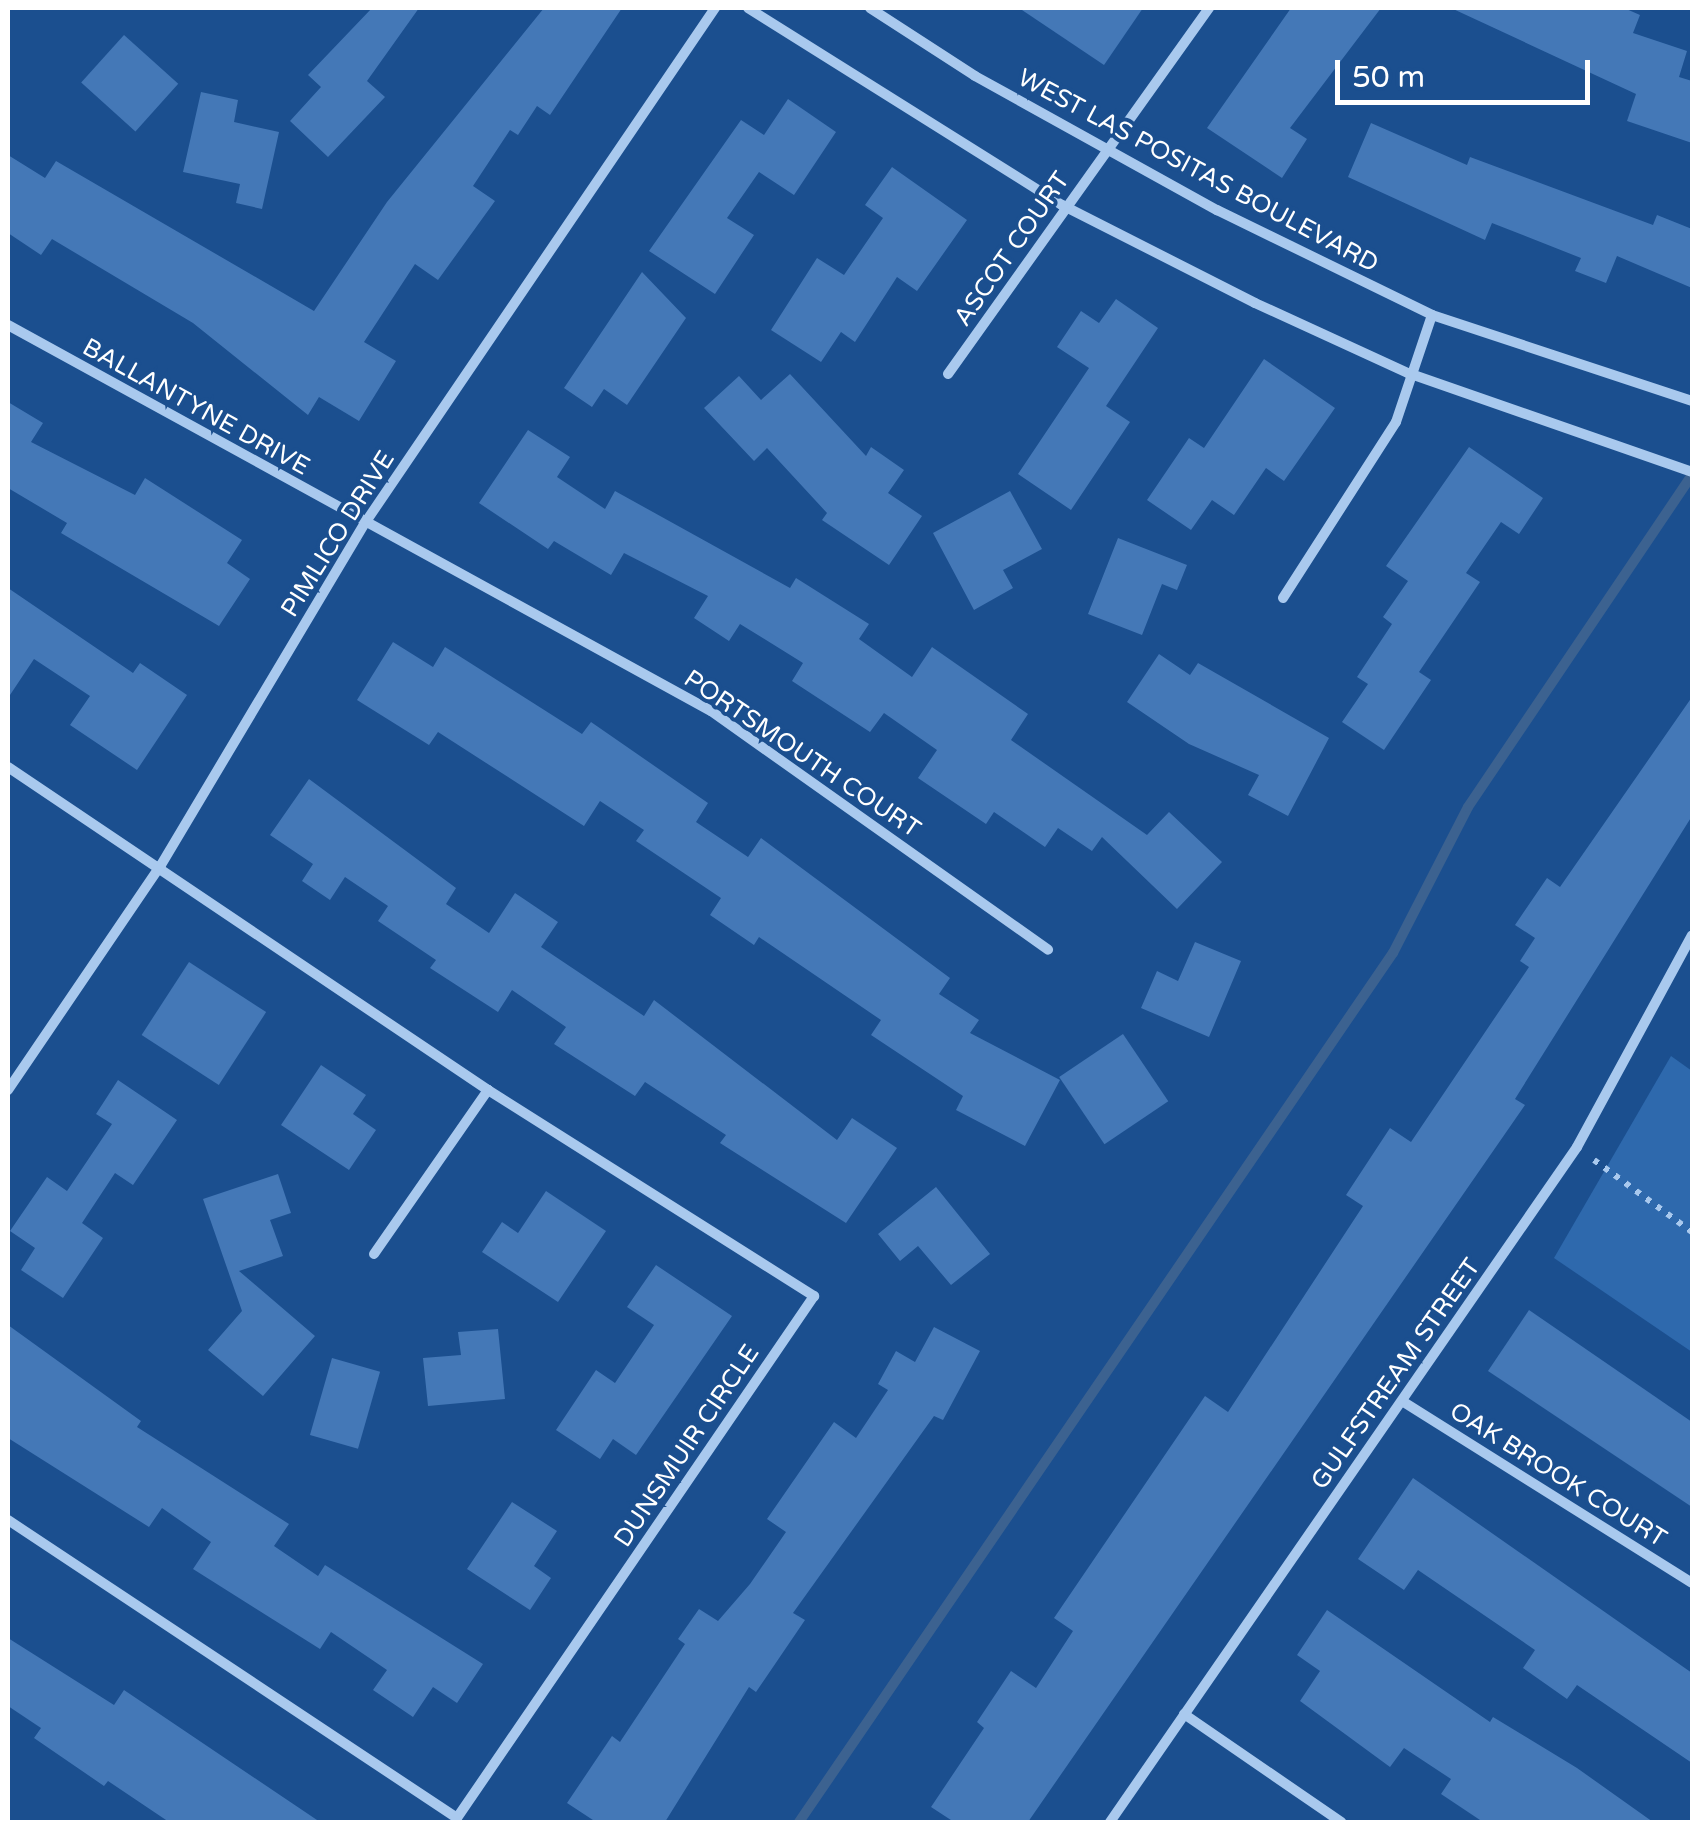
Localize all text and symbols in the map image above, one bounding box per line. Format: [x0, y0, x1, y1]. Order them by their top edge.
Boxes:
scale bar [1340, 40, 1595, 102]
text: 50 m [1352, 59, 1425, 96]
street label: WEST LAS POSITAS BOULEVARD [1013, 63, 1383, 279]
street label: ASCOT COURT [948, 166, 1076, 332]
street label: BALLANTYNE DRIVE [77, 332, 315, 482]
street label: PIMLICO DRIVE [275, 445, 401, 623]
street label: PORTSMOUTH COURT [678, 664, 926, 844]
street label: GULFSTREAM STREET [1305, 1253, 1487, 1495]
street label: DUNSMUIR CIRCLE [608, 1339, 766, 1553]
street label: OAK BROOK COURT [1444, 1396, 1672, 1554]

